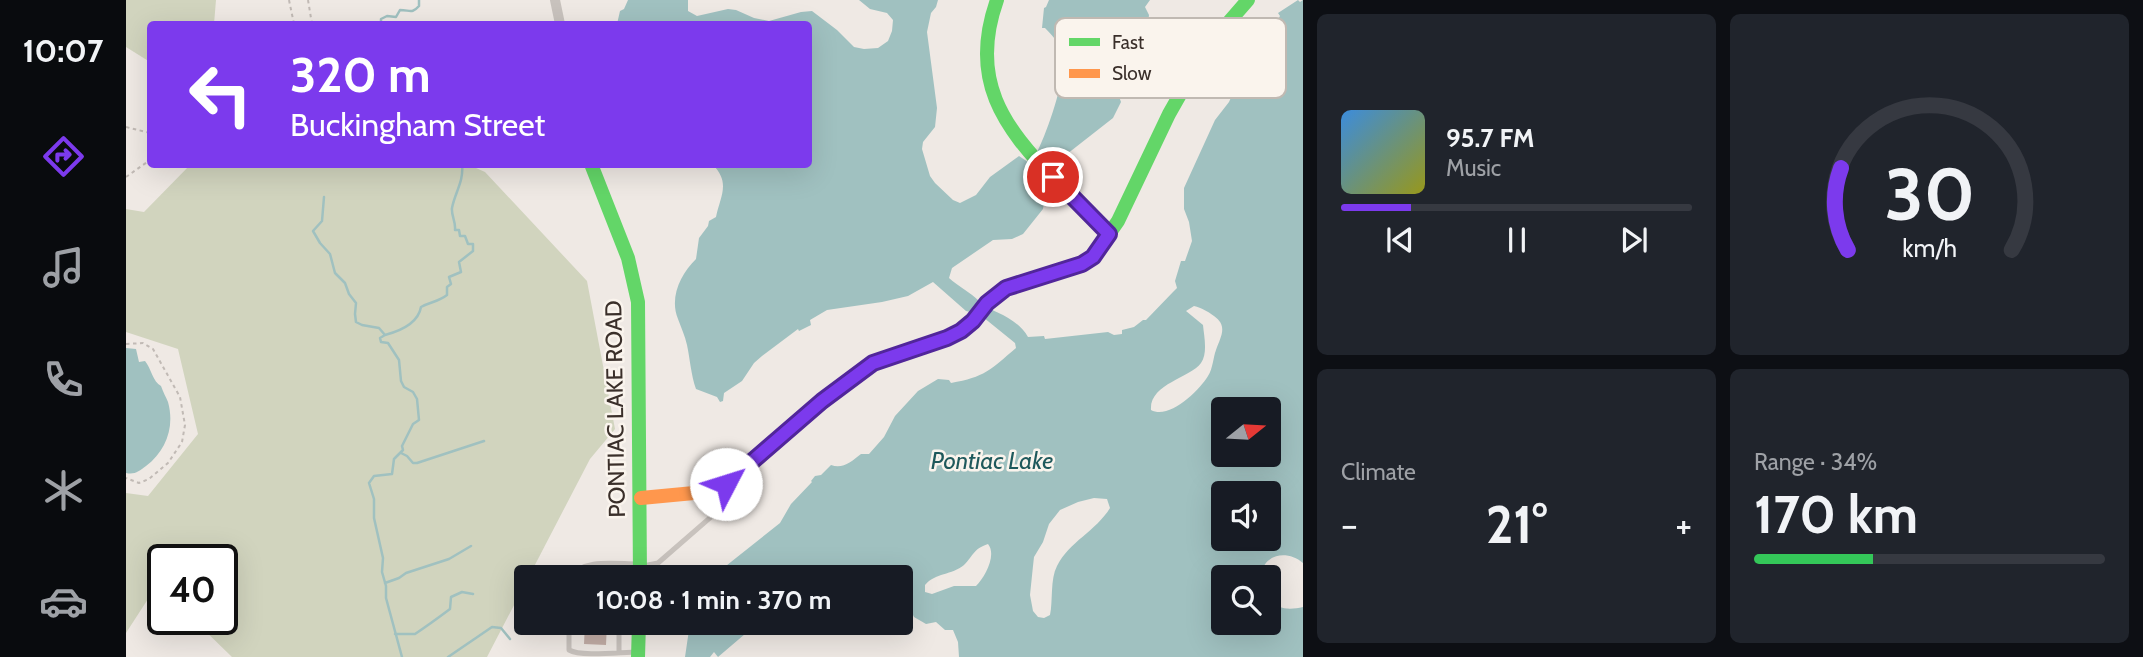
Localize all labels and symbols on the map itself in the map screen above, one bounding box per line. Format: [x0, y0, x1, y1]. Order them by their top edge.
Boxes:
legend [1055, 18, 1286, 98]
text: Fast [1112, 31, 1145, 54]
text: Slow [1112, 62, 1152, 85]
pin [1023, 147, 1083, 207]
street label: PONTIAC LAKE ROAD [599, 300, 631, 518]
north arrow [1211, 397, 1281, 467]
water label: Pontiac Lake [931, 446, 1053, 475]
position arrow [689, 447, 763, 521]
speed limit sign: 40 [147, 544, 238, 635]

